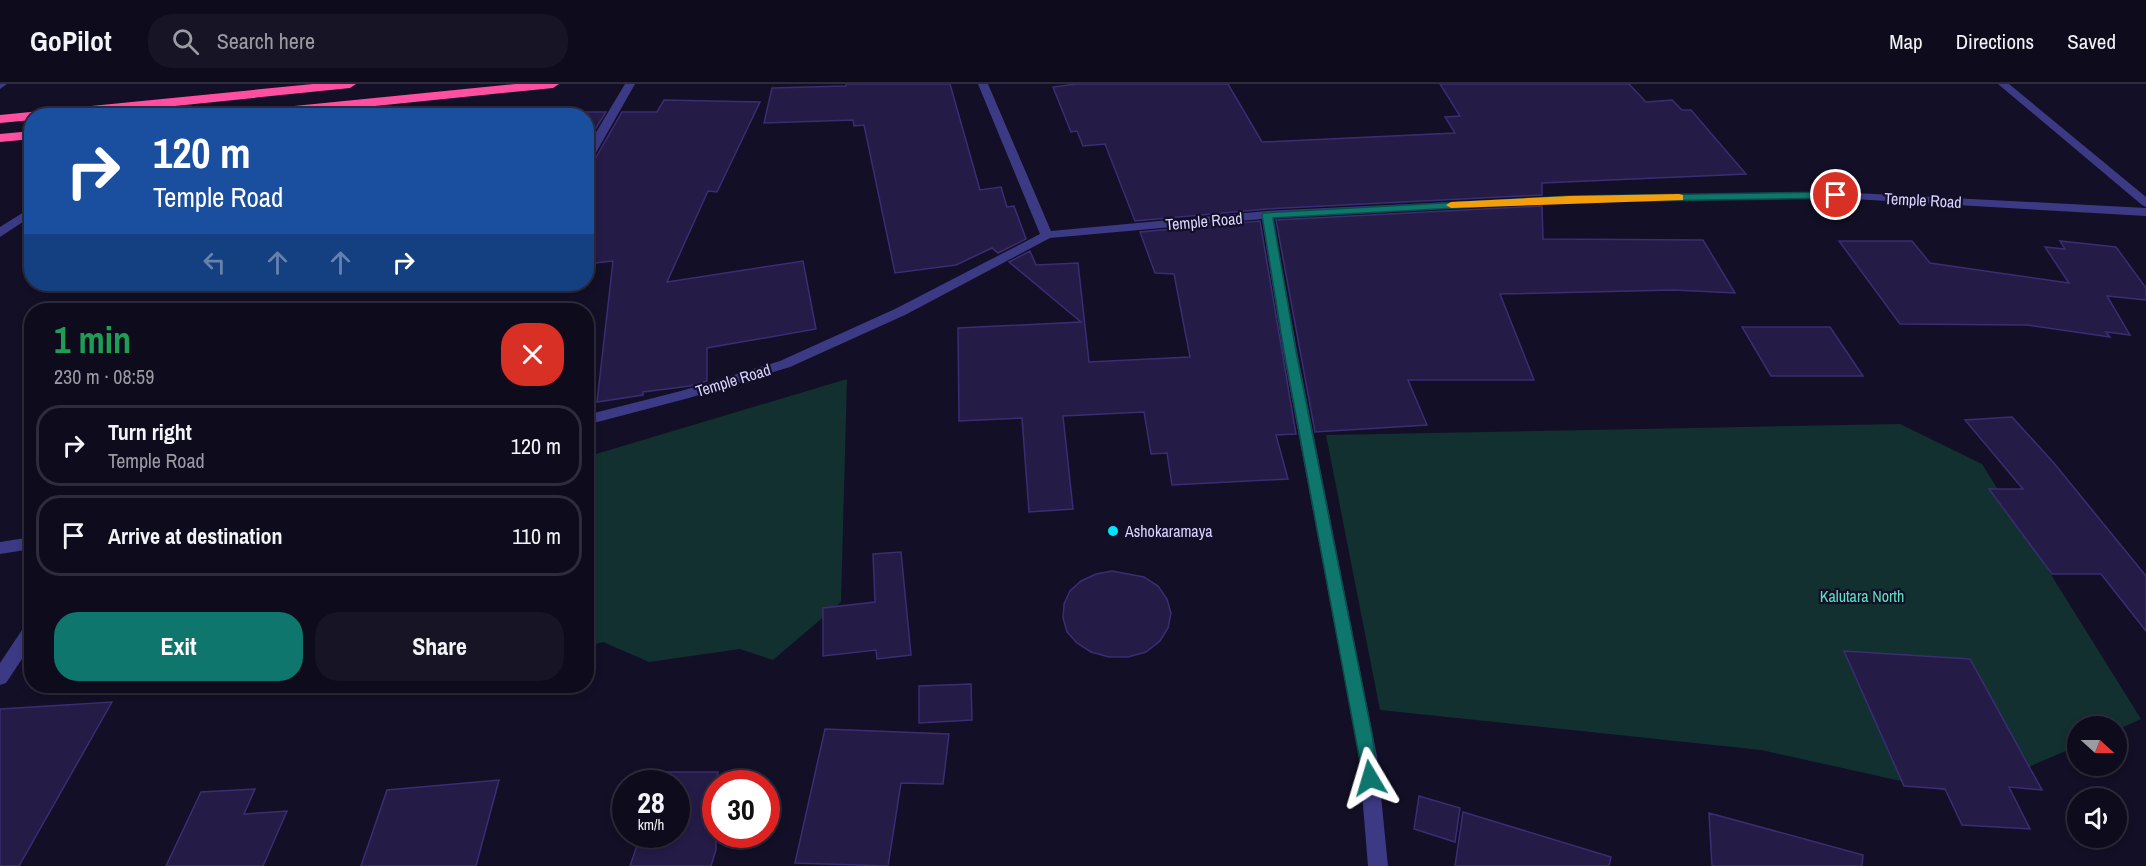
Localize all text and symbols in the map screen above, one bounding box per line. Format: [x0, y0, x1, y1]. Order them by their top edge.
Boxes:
search box [148, 14, 568, 68]
text: GoPilot [30, 22, 112, 60]
icon: search [169, 25, 202, 58]
text: Search here [217, 26, 315, 56]
text: Map [1889, 27, 1923, 56]
text: Directions [1956, 27, 2034, 56]
text: Saved [2067, 27, 2116, 56]
text: 120 m [153, 125, 251, 181]
icon: right [54, 132, 132, 210]
pin [1810, 169, 1861, 220]
icon: arrive [1819, 178, 1852, 211]
text: Temple Road [153, 179, 283, 215]
street label: Temple Road [1884, 187, 1962, 213]
street label: Temple Road [1165, 207, 1243, 235]
icon: left [198, 246, 231, 279]
icon: ahead [261, 246, 294, 279]
icon: ahead [324, 246, 357, 279]
icon: right [387, 246, 420, 279]
text: 1 min [54, 316, 131, 364]
button: close [501, 323, 564, 386]
street label: Temple Road [693, 358, 773, 402]
text: 230 m · 08:59 [54, 363, 154, 390]
text: Turn right [108, 417, 192, 447]
icon: right [57, 429, 90, 462]
text: 120 m [511, 431, 561, 461]
text: Temple Road [108, 447, 205, 474]
icon: arrive [57, 519, 90, 552]
place label: Ashokaramaya [1124, 520, 1213, 542]
text: Arrive at destination [108, 521, 282, 551]
text: 110 m [512, 521, 561, 551]
marker: Ashokaramaya [1106, 524, 1120, 538]
park label: Kalutara North [1820, 585, 1904, 607]
button: Exit [54, 612, 303, 681]
button: Share [315, 612, 564, 681]
north arrow [2067, 716, 2127, 776]
map controls [2067, 716, 2127, 848]
position arrow [1338, 746, 1402, 810]
speed limit sign: 30 [702, 770, 780, 848]
text: 28 [637, 782, 665, 822]
button: sound [2067, 788, 2127, 848]
text: km/h [638, 814, 664, 835]

